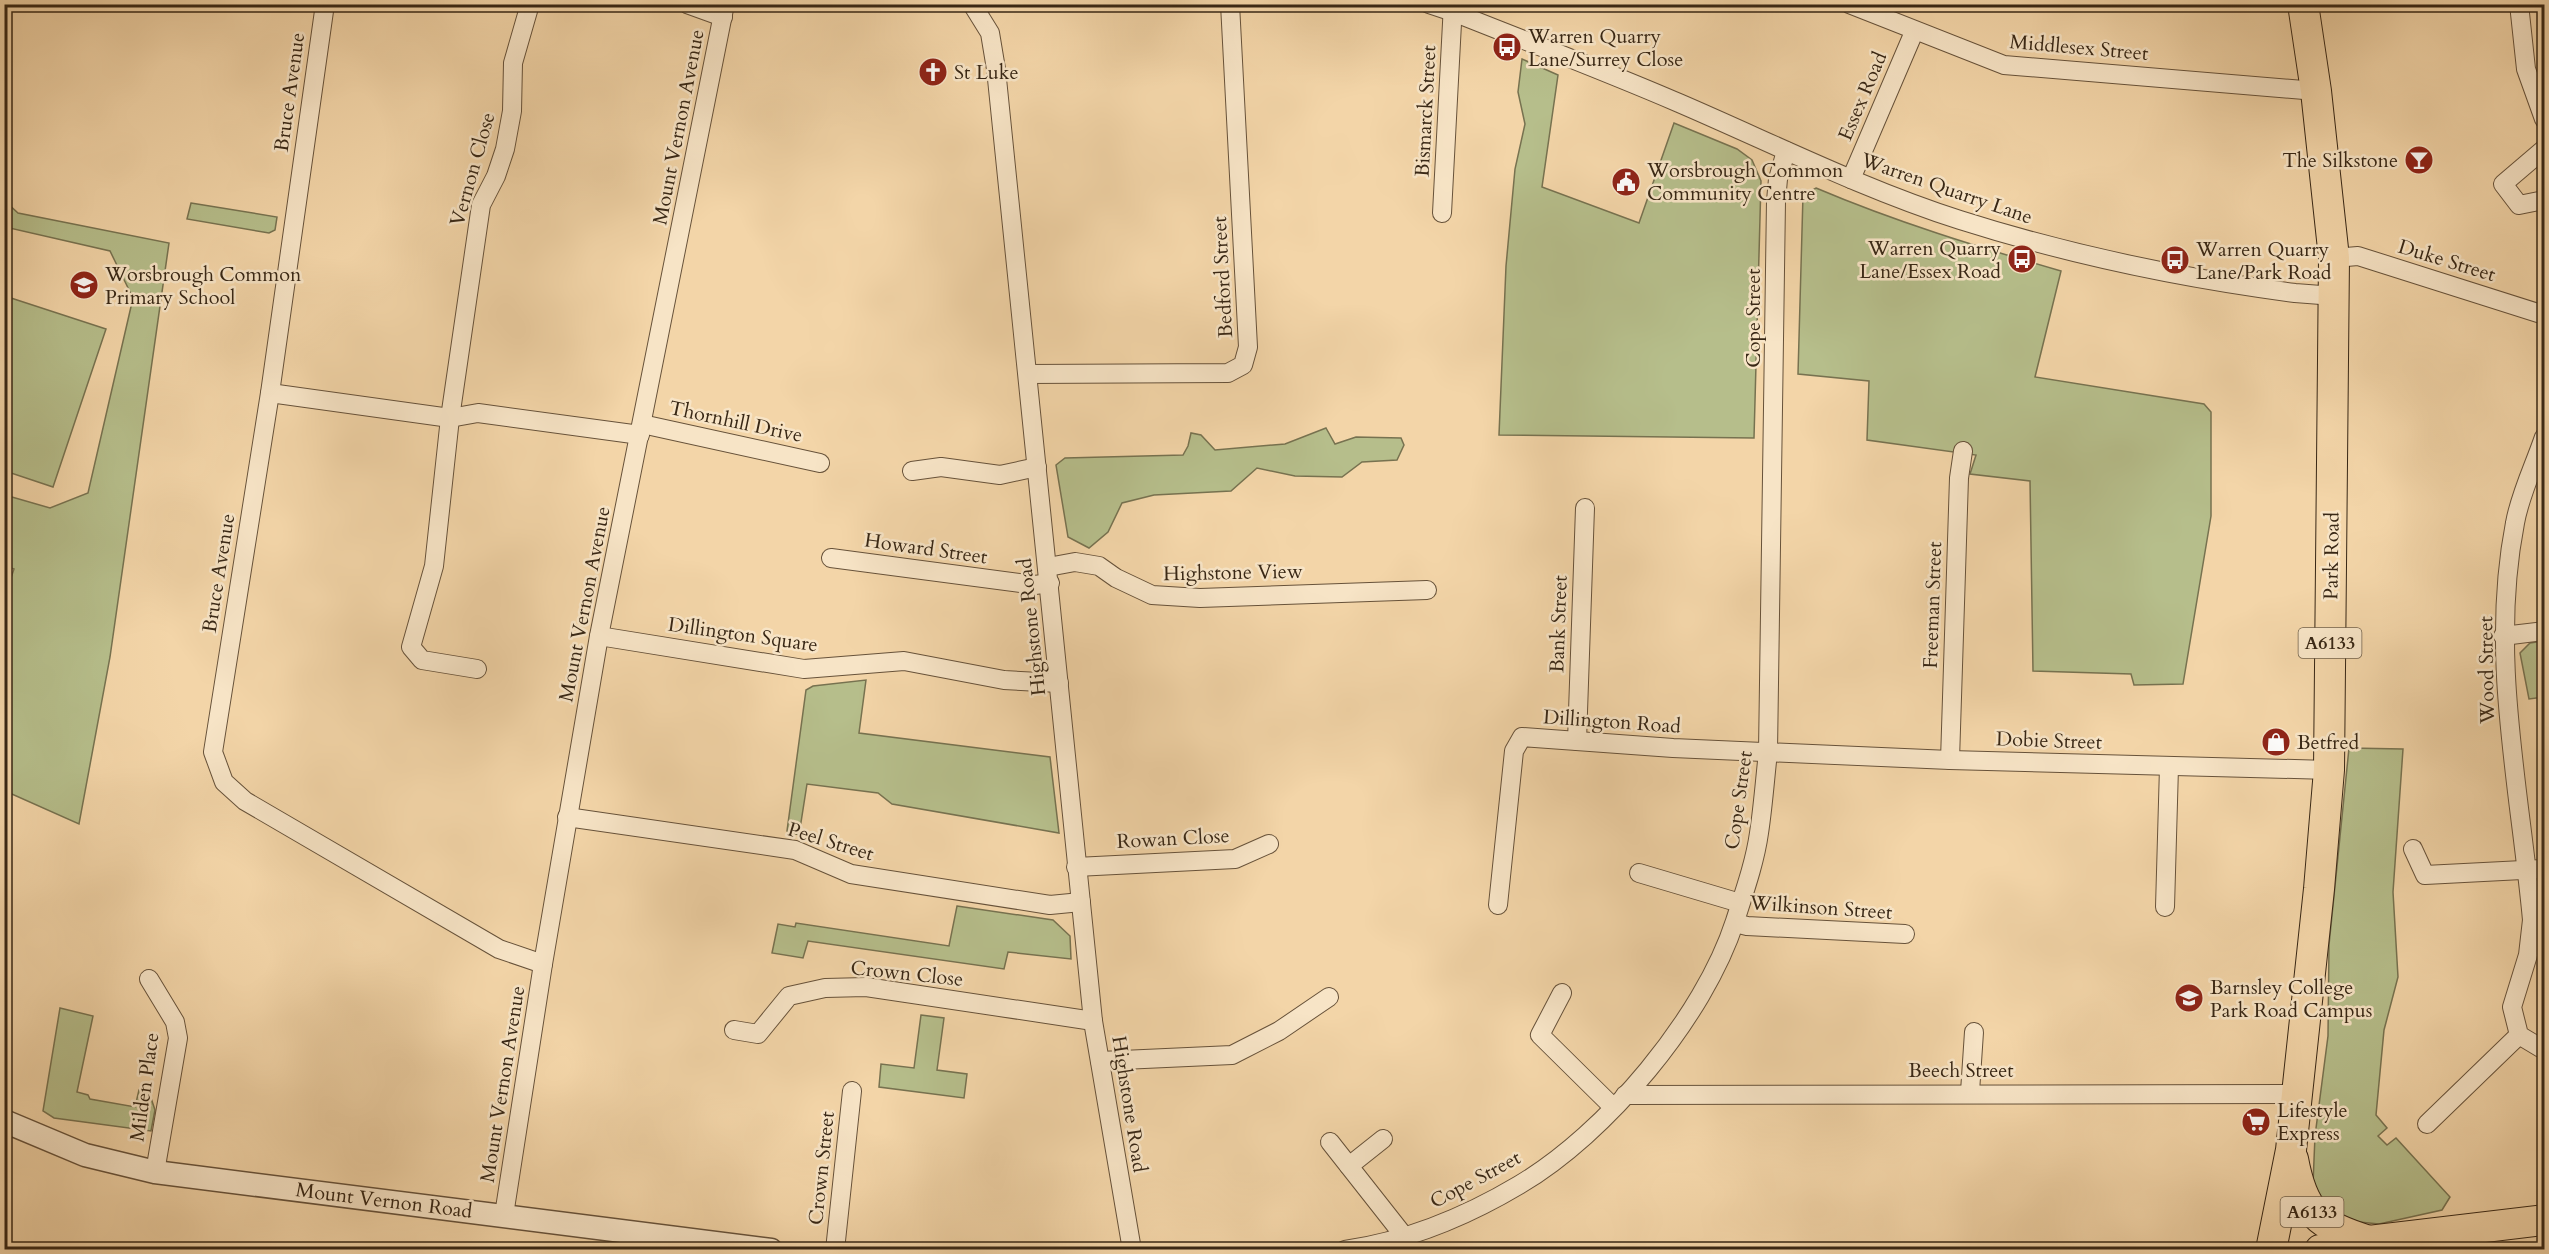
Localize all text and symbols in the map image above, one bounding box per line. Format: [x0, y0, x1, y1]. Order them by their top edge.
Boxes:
place label: Warren Quarry Lane/Surrey Close [1527, 23, 1683, 73]
street label: Mount Vernon Avenue [646, 27, 711, 227]
street label: Middlesex Street [2008, 28, 2150, 67]
street label: Bruce Avenue [268, 31, 311, 154]
bus stop icon: Warren Quarry Lane/Surrey Close [1491, 31, 1523, 63]
street label: Bismarck Street [1409, 44, 1442, 178]
street label: Essex Road [1832, 47, 1893, 145]
church icon: St Luke [917, 56, 949, 88]
place label: St Luke [954, 59, 1019, 86]
street label: Vernon Close [443, 109, 502, 229]
bar icon: The Silkstone [2403, 144, 2435, 176]
street label: Warren Quarry Lane [1857, 146, 2036, 230]
place label: The Silkstone [2282, 147, 2398, 174]
place label: Worsbrough Common Community Centre [1646, 157, 1844, 207]
public building icon: Worsbrough Common Community Centre [1610, 166, 1642, 198]
street label: Bedford Street [1206, 215, 1239, 338]
street label: Duke Street [2395, 233, 2500, 288]
place label: Warren Quarry Lane/Essex Road [1859, 235, 2001, 285]
place label: Warren Quarry Lane/Park Road [2195, 236, 2332, 286]
bus stop icon: Warren Quarry Lane/Essex Road [2006, 243, 2038, 275]
bus stop icon: Warren Quarry Lane/Park Road [2159, 244, 2191, 276]
place label: Worsbrough Common Primary School [104, 261, 302, 311]
street label: Cope Street [1740, 268, 1767, 368]
school or university icon: Worsbrough Common Primary School [68, 269, 100, 301]
street label: Thornhill Drive [667, 394, 805, 449]
street label: Mount Vernon Avenue [552, 504, 617, 704]
street label: Bruce Avenue [196, 512, 241, 635]
street label: Park Road [2317, 512, 2346, 600]
street label: Howard Street [863, 527, 990, 571]
street label: Freeman Street [1917, 540, 1948, 669]
street label: Highstone Road [1011, 556, 1052, 697]
street label: Highstone View [1163, 558, 1303, 587]
street label: Bank Street [1543, 574, 1574, 673]
street label: Dillington Square [666, 611, 819, 658]
street label: Wood Street [2472, 615, 2501, 725]
road number: A6133 [2298, 628, 2362, 658]
street label: Dillington Road [1542, 703, 1682, 740]
street label: Dobie Street [1996, 725, 2103, 756]
shop icon: Betfred [2260, 726, 2292, 758]
place label: Betfred [2297, 729, 2359, 756]
street label: Cope Street [1718, 748, 1759, 851]
street label: Peel Street [785, 816, 878, 868]
street label: Rowan Close [1116, 822, 1230, 855]
street label: Wilkinson Street [1748, 889, 1894, 926]
street label: Crown Close [849, 954, 965, 993]
place label: Barnsley College Park Road Campus [2210, 974, 2372, 1024]
school or university icon: Barnsley College Park Road Campus [2173, 982, 2205, 1014]
street label: Mount Vernon Avenue [474, 984, 531, 1184]
street label: Milden Place [123, 1031, 166, 1143]
street label: Highstone Road [1105, 1034, 1154, 1175]
street label: Beech Street [1908, 1057, 2014, 1084]
place label: Lifestyle Express [2277, 1097, 2348, 1147]
supermarket icon: Lifestyle Express [2240, 1106, 2272, 1138]
street label: Crown Street [802, 1109, 841, 1226]
street label: Cope Street [1425, 1144, 1526, 1215]
street label: Mount Vernon Road [294, 1176, 474, 1225]
road number: A6133 [2280, 1197, 2344, 1227]

